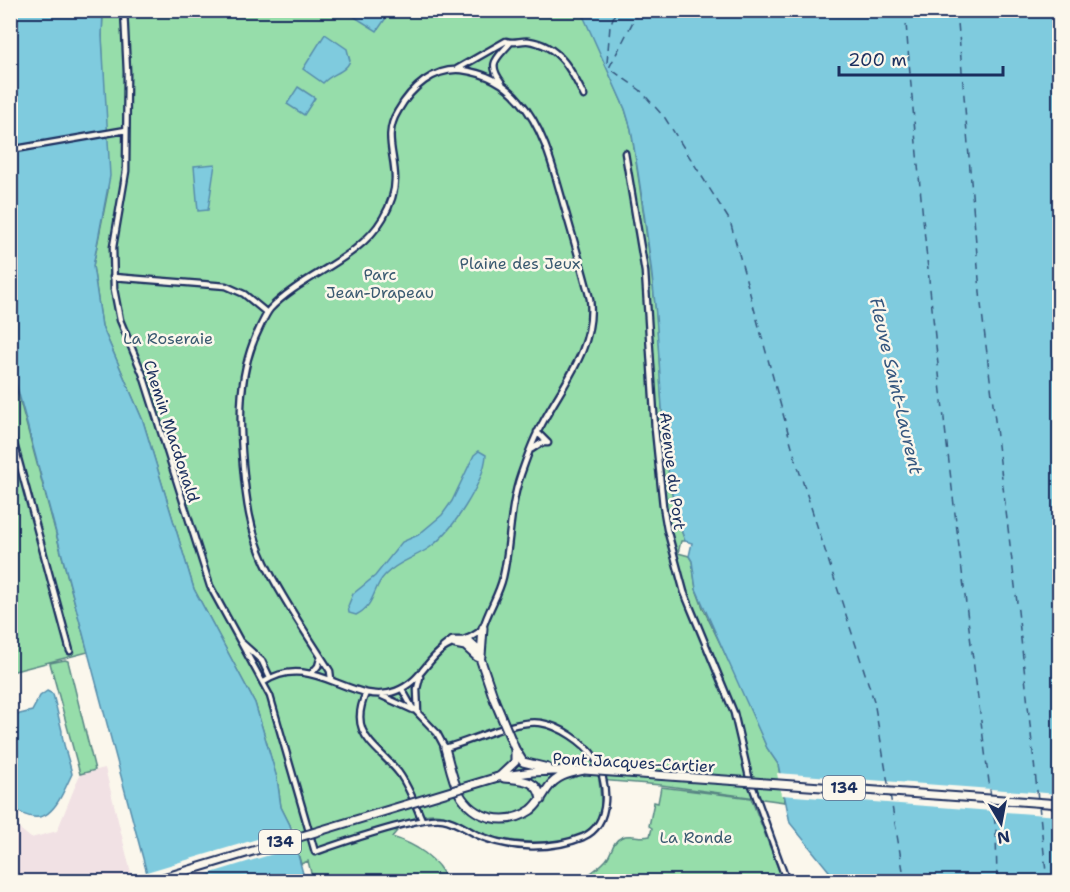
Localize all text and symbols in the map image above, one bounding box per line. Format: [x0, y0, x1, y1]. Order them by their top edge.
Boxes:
scale bar [839, 39, 1002, 77]
text: 200 m [848, 48, 907, 72]
park label: Plaine des Jeux [460, 253, 580, 274]
park label: Parc Jean-Drapeau [326, 264, 434, 303]
water label: Fleuve Saint-Laurent [864, 295, 928, 477]
park label: La Roseraie [123, 328, 213, 349]
street label: Chemin Macdonald [139, 357, 204, 505]
street label: Avenue du Port [655, 411, 690, 531]
street label: Pont Jacques-Cartier [552, 748, 716, 777]
road number: 134 [823, 776, 865, 800]
north arrow [971, 793, 1031, 853]
text: N [995, 826, 1012, 849]
park label: La Ronde [659, 827, 733, 848]
road number: 134 [259, 830, 301, 854]

